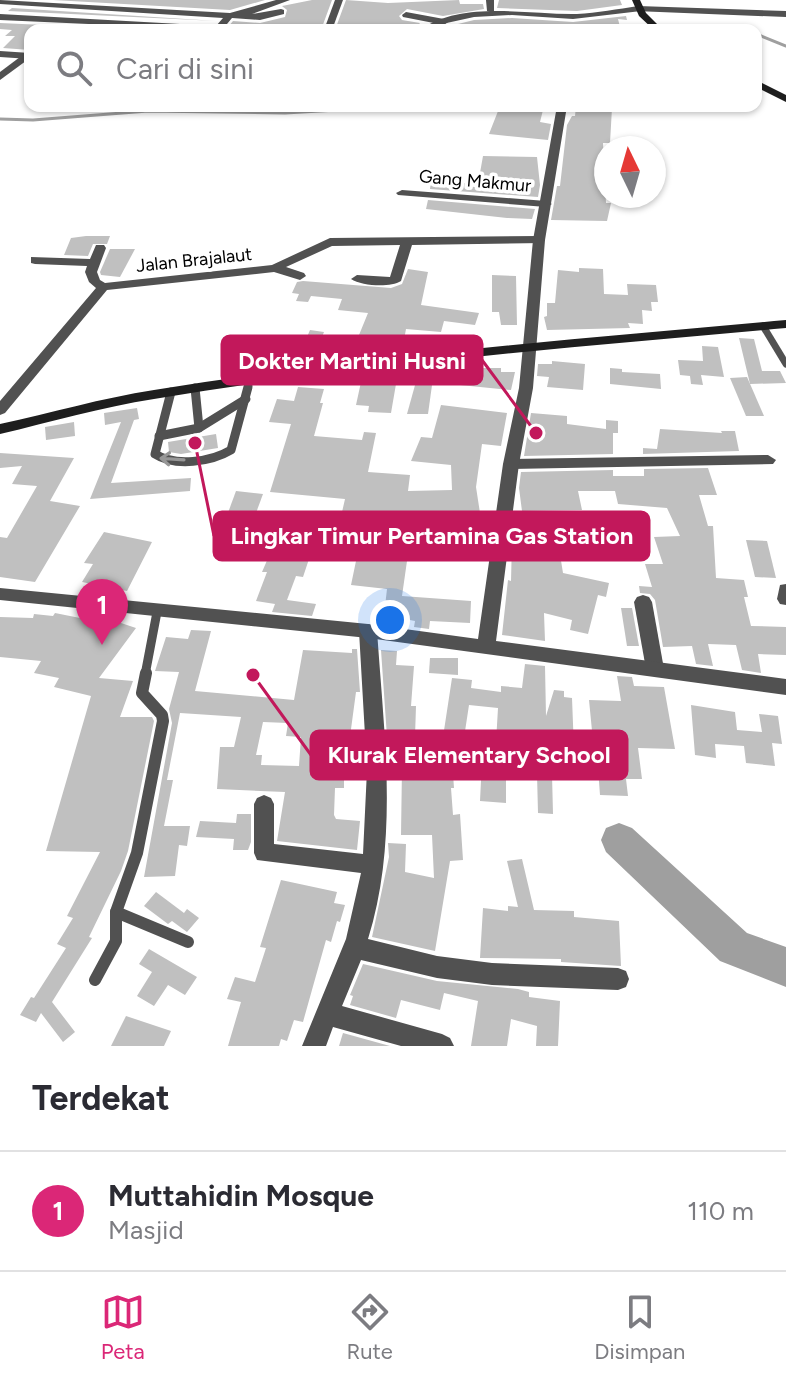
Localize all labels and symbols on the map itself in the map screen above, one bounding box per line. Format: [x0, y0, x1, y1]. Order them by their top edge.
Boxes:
north arrow [594, 136, 666, 208]
street label: Gang Makmur [418, 165, 532, 197]
street label: Jalan Brajalaut [135, 243, 253, 277]
callout: Dokter Martini Husni [222, 336, 482, 384]
text: Dokter Martini Husni [238, 346, 466, 375]
one-way arrow [160, 451, 186, 466]
callout: Lingkar Timur Pertamina Gas Station [214, 512, 649, 560]
text: Lingkar Timur Pertamina Gas Station [231, 521, 633, 550]
pin: 1 [76, 579, 128, 645]
your location [370, 600, 410, 640]
callout: Klurak Elementary School [311, 731, 627, 779]
text: Klurak Elementary School [327, 740, 611, 769]

